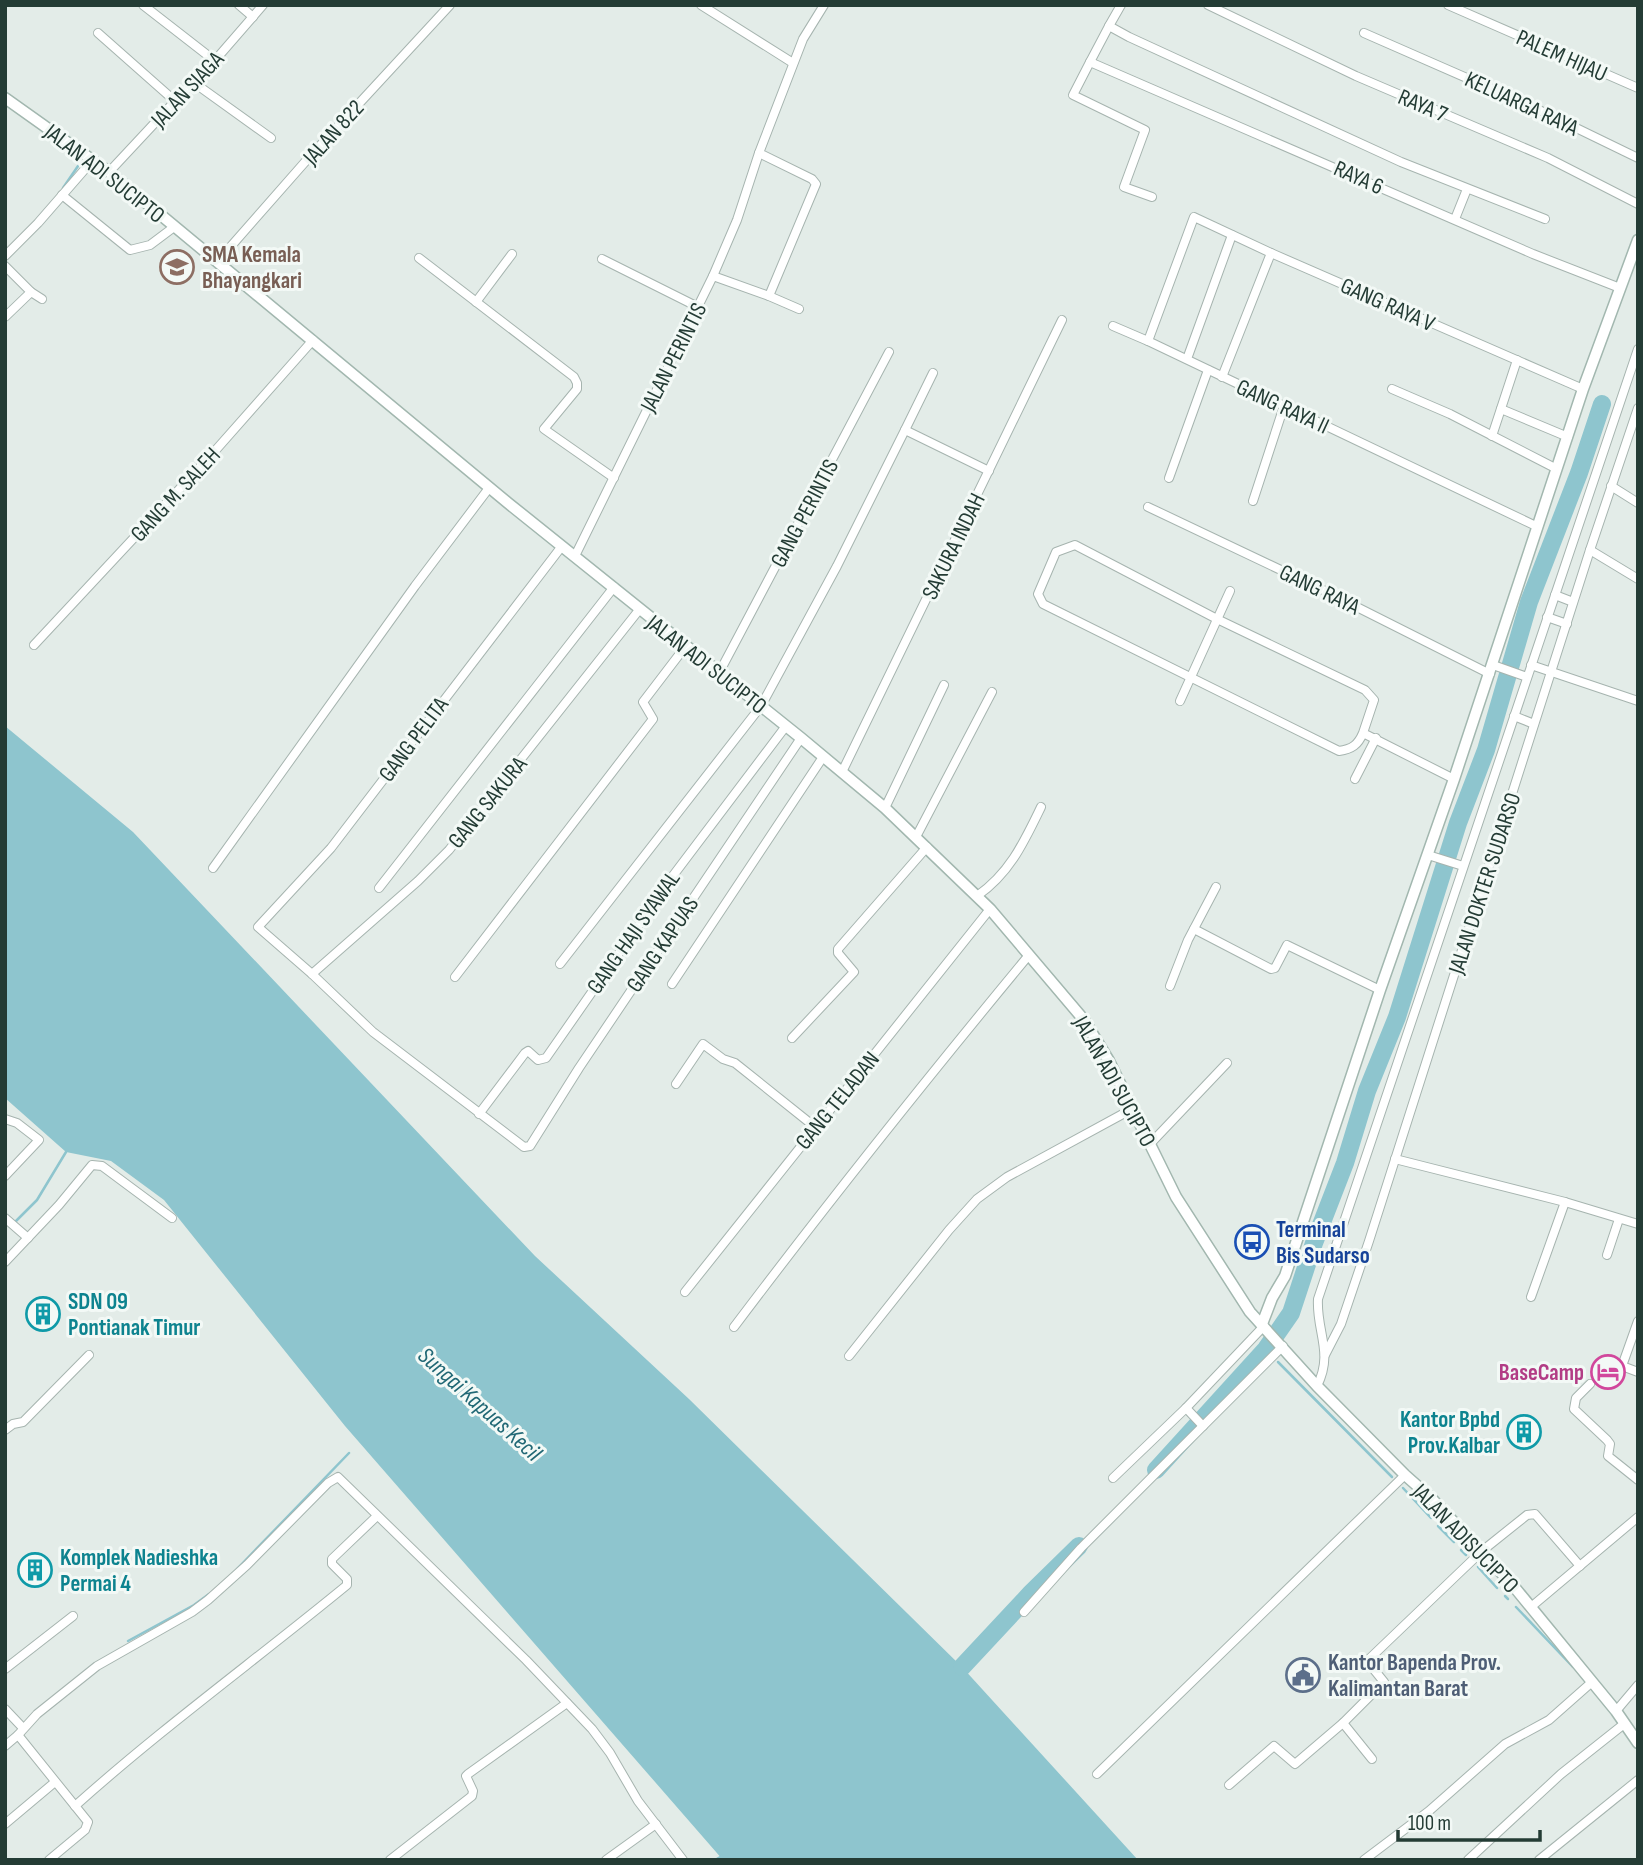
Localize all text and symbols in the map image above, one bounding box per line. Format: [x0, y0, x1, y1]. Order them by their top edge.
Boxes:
street label: PALEM HIJAU [1512, 24, 1611, 88]
street label: JALAN SIAGA [145, 46, 230, 134]
street label: KELUARGA RAYA [1460, 65, 1583, 142]
street label: RAYA 7 [1394, 83, 1451, 129]
street label: JALAN 822 [297, 94, 370, 172]
street label: JALAN ADI SUCIPTO [38, 117, 170, 229]
street label: RAYA 6 [1329, 155, 1388, 201]
place label: SMA Kemala Bhayangkari [202, 241, 302, 295]
school or university icon: SMA Kemala Bhayangkari [158, 248, 196, 286]
street label: GANG RAYA V [1336, 272, 1440, 338]
street label: JALAN PERINTIS [634, 298, 713, 418]
street label: GANG RAYA II [1232, 373, 1333, 441]
street label: GANG M. SALEH [125, 442, 227, 548]
street label: GANG PERINTIS [765, 455, 845, 572]
street label: SAKURA INDAH [916, 489, 992, 604]
street label: GANG RAYA [1275, 558, 1364, 621]
street label: JALAN ADI SUCIPTO [640, 608, 772, 720]
street label: GANG PELITA [373, 692, 455, 788]
street label: GANG SAKURA [442, 751, 533, 854]
street label: JALAN DOKTER SUDARSO [1442, 789, 1527, 978]
street label: GANG HAJI SYAWAL [581, 865, 687, 999]
street label: GANG KAPUAS [621, 891, 705, 998]
street label: JALAN ADI SUCIPTO [1066, 1010, 1162, 1152]
street label: GANG TELADAN [790, 1046, 886, 1155]
place label: Terminal Bis Sudarso [1276, 1216, 1370, 1270]
bus stop icon: Terminal Bis Sudarso [1233, 1223, 1271, 1261]
place label: SDN 09 Pontianak Timur [68, 1288, 200, 1342]
building icon: SDN 09 Pontianak Timur [24, 1295, 62, 1333]
water label: Sungai Kapuas Kecil [412, 1341, 548, 1468]
hotel icon: BaseCamp [1589, 1353, 1627, 1391]
place label: BaseCamp [1499, 1359, 1584, 1387]
place label: Kantor Bpbd Prov.Kalbar [1400, 1406, 1500, 1460]
building icon: Kantor Bpbd Prov.Kalbar [1505, 1413, 1543, 1451]
street label: JALAN ADISUCIPTO [1405, 1477, 1524, 1599]
place label: Komplek Nadieshka Permai 4 [60, 1544, 218, 1598]
building icon: Komplek Nadieshka Permai 4 [16, 1551, 54, 1589]
place label: Kantor Bapenda Prov. Kalimantan Barat [1328, 1649, 1501, 1703]
public building icon: Kantor Bapenda Prov. Kalimantan Barat [1284, 1656, 1322, 1694]
scale bar [1398, 1798, 1540, 1842]
text: 100 m [1408, 1811, 1451, 1836]

